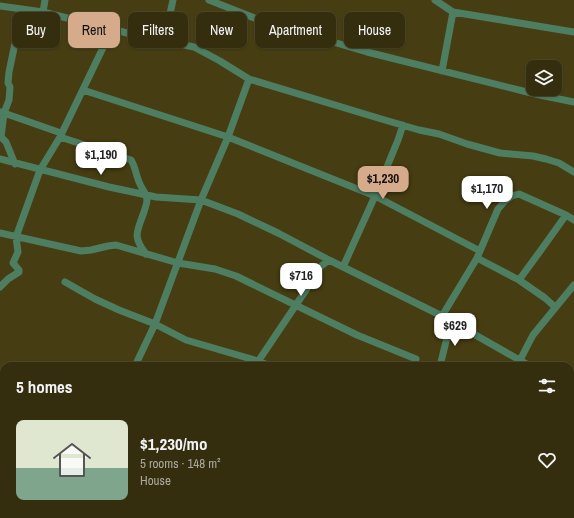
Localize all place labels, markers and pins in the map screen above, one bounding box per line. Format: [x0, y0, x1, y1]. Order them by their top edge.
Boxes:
pin: $1,190 [68, 142, 134, 176]
pin: $1,230 [350, 166, 416, 200]
pin: $1,170 [454, 176, 520, 210]
pin: $716 [277, 263, 325, 297]
pin: $629 [431, 313, 479, 347]

